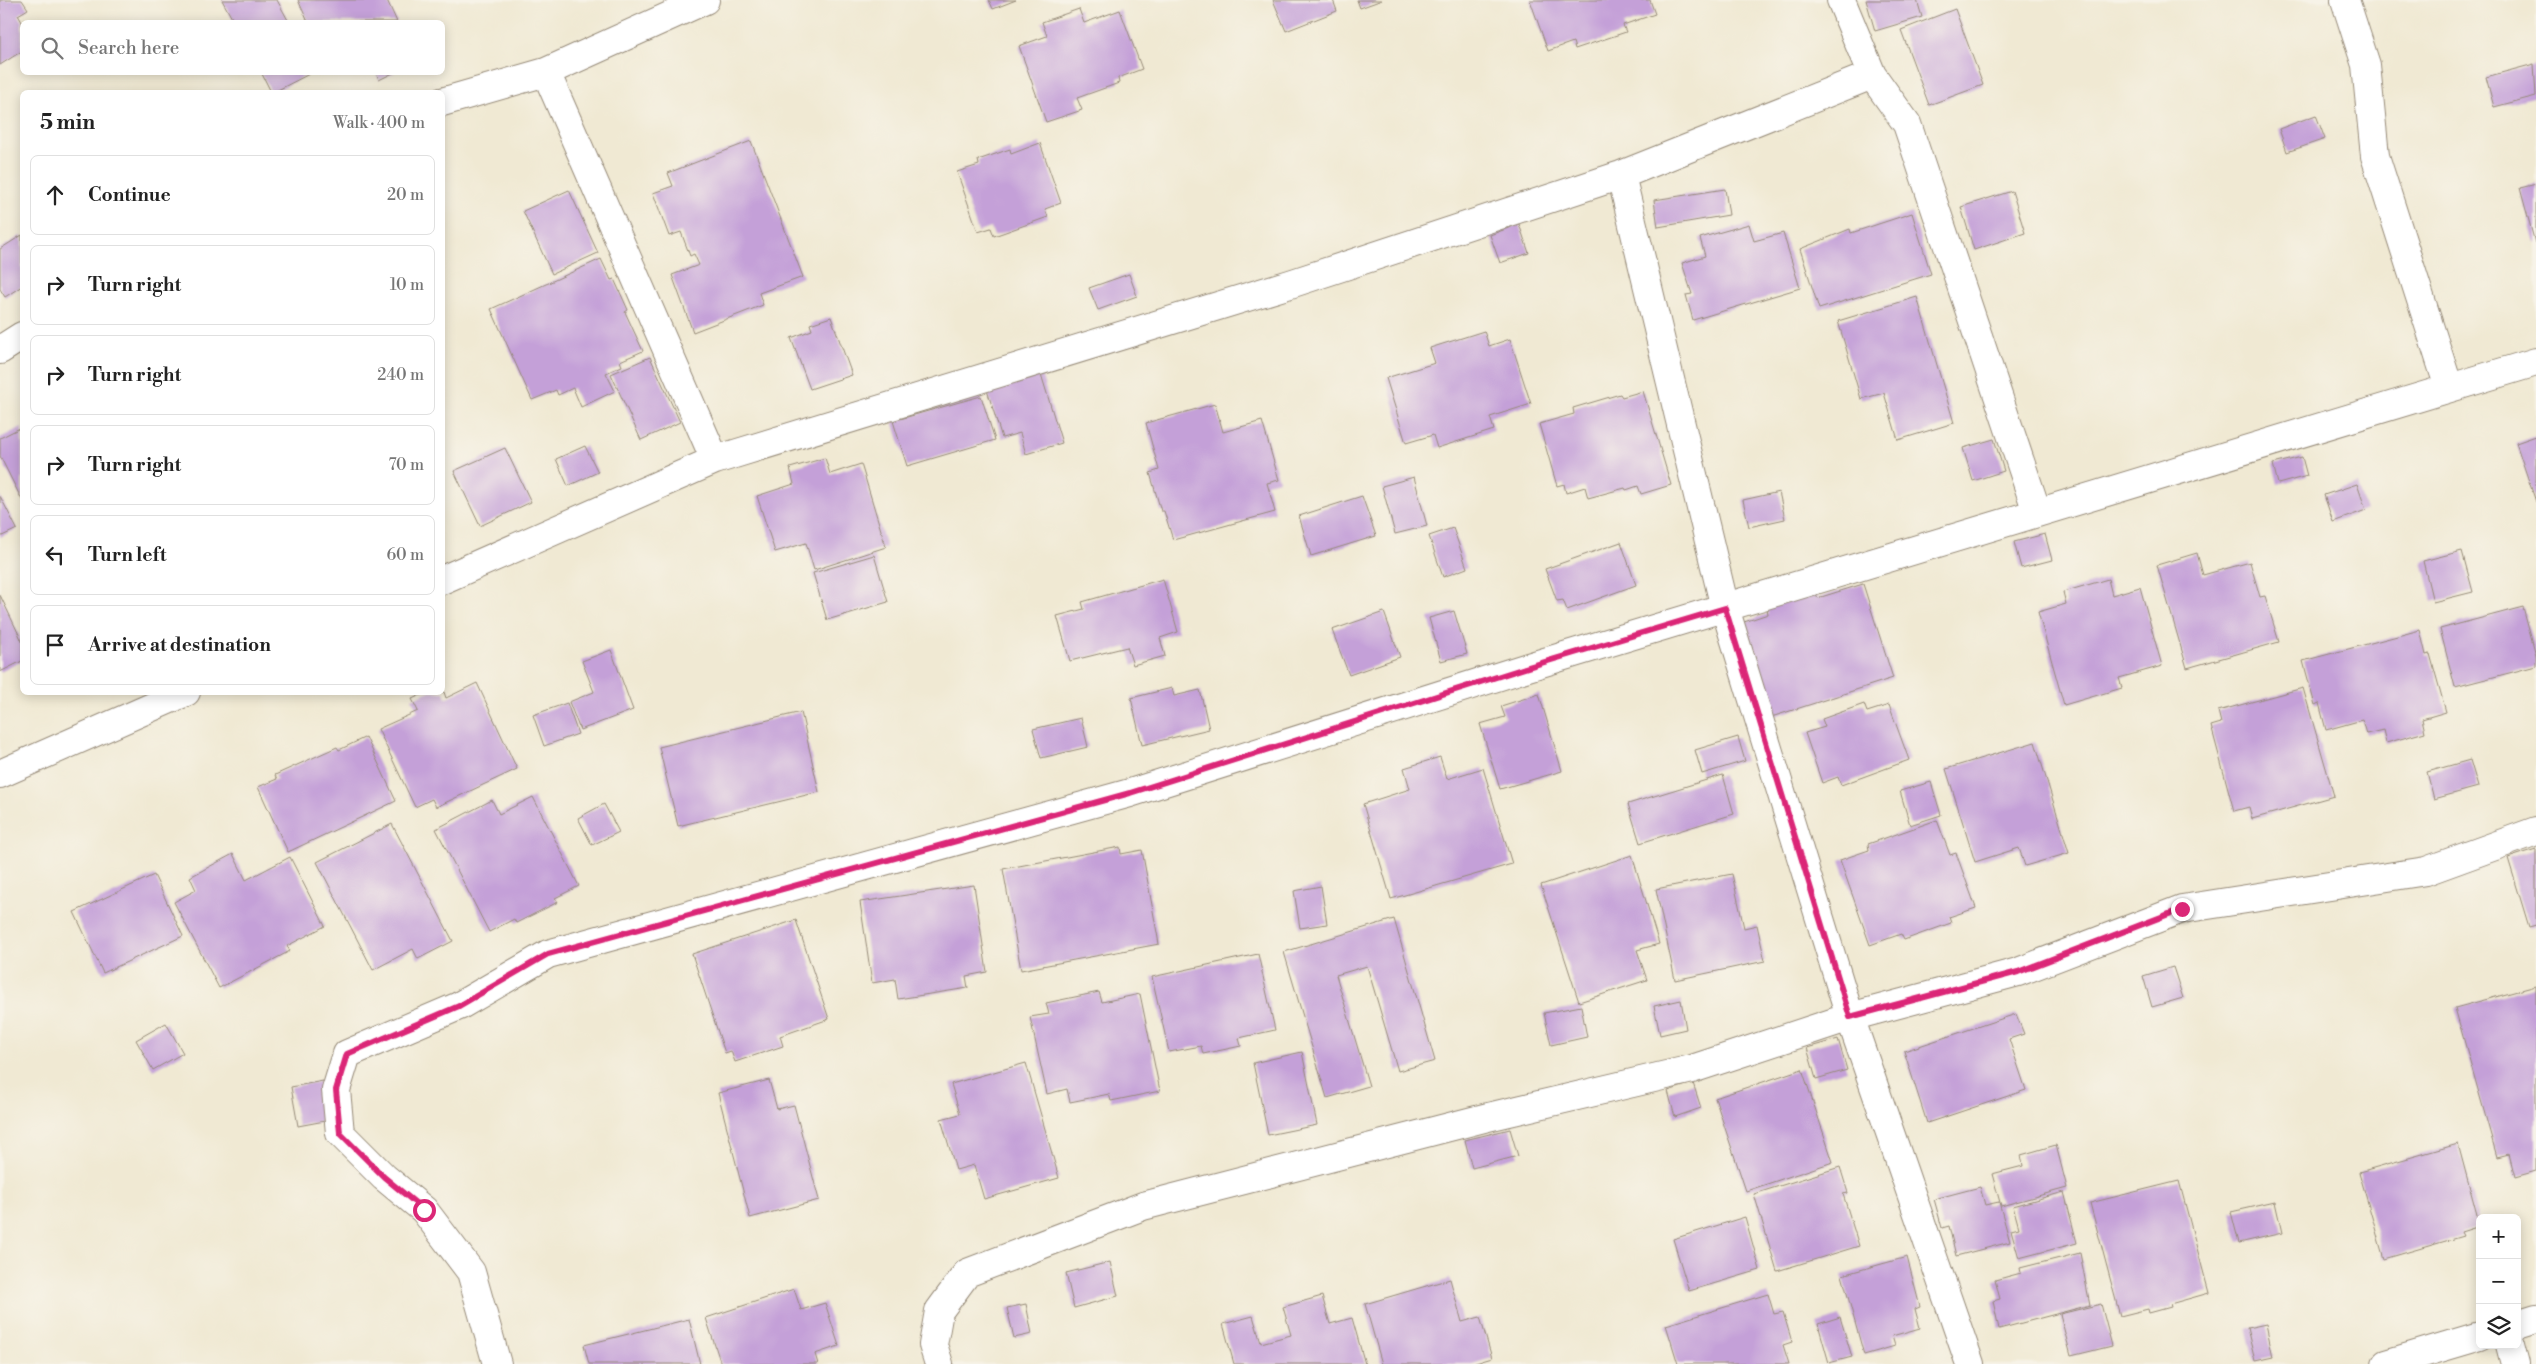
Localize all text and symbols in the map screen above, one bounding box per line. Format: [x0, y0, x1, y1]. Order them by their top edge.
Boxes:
search box [20, 20, 445, 75]
icon: search [38, 34, 66, 62]
text: Search here [78, 36, 179, 60]
text: 5 min [40, 110, 95, 136]
text: Walk · 400 m [333, 113, 425, 133]
icon: ahead [41, 181, 69, 209]
text: Continue [88, 183, 171, 207]
text: 20 m [387, 185, 424, 205]
icon: right [41, 271, 69, 299]
text: Turn right [88, 273, 181, 297]
text: 10 m [390, 275, 424, 295]
icon: right [41, 361, 69, 389]
text: Turn right [88, 363, 181, 387]
text: 240 m [377, 365, 424, 385]
icon: right [41, 451, 69, 479]
text: Turn right [88, 453, 181, 477]
text: 70 m [388, 455, 424, 475]
icon: left [41, 541, 69, 569]
text: Turn left [88, 543, 167, 567]
text: 60 m [386, 545, 424, 565]
icon: arrive [41, 631, 69, 659]
text: Arrive at destination [88, 633, 271, 657]
route end [2171, 898, 2194, 921]
route start [413, 1199, 436, 1222]
map controls [2476, 1214, 2521, 1349]
button: + [2476, 1214, 2521, 1259]
button: − [2476, 1259, 2521, 1304]
button: layers [2476, 1304, 2521, 1349]

